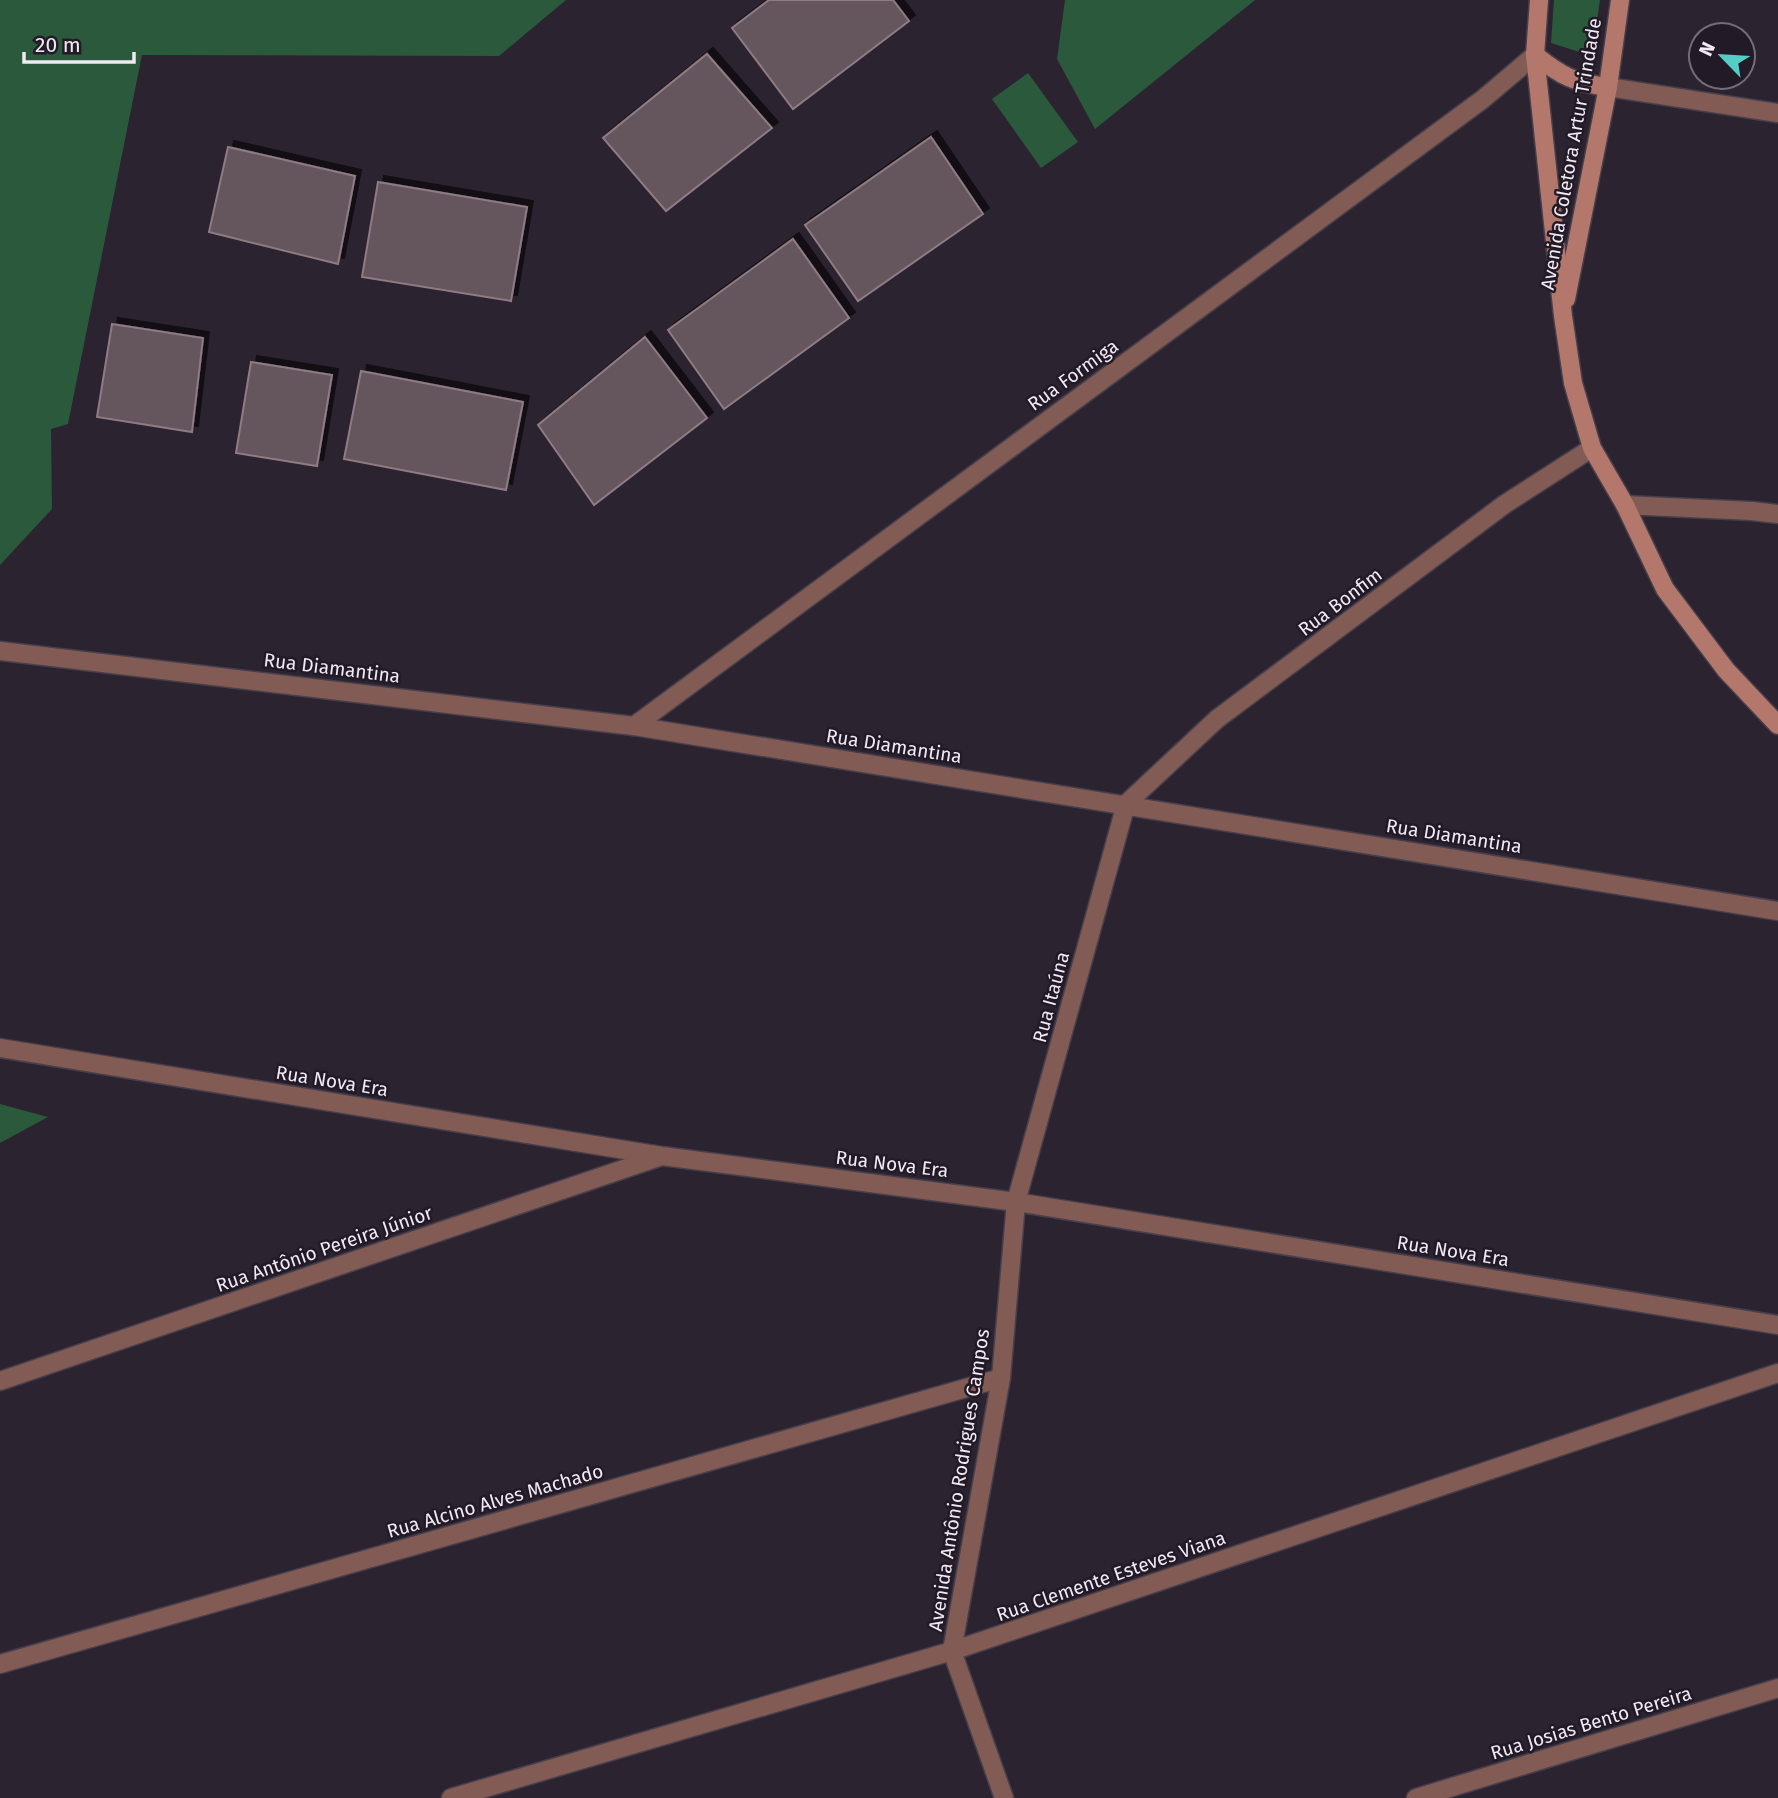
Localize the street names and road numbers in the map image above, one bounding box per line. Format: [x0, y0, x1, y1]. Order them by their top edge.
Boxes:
street label: Avenida Coletora Artur Trindade [1536, 16, 1606, 292]
street label: Rua Formiga [1023, 334, 1123, 416]
street label: Rua Bonfim [1294, 563, 1386, 641]
street label: Rua Diamantina [262, 648, 402, 688]
street label: Rua Diamantina [824, 724, 964, 768]
street label: Rua Diamantina [1384, 814, 1524, 858]
street label: Rua Itaúna [1028, 949, 1074, 1045]
street label: Rua Nova Era [274, 1061, 390, 1101]
street label: Rua Nova Era [834, 1146, 950, 1182]
street label: Rua Antônio Pereira Júnior [213, 1201, 436, 1297]
street label: Rua Nova Era [1395, 1231, 1511, 1271]
street label: Avenida Antônio Rodrigues Campos [924, 1327, 994, 1633]
street label: Rua Alcino Alves Machado [384, 1459, 606, 1543]
street label: Rua Clemente Esteves Viana [993, 1526, 1229, 1626]
street label: Rua Josias Bento Pereira [1488, 1681, 1694, 1765]

